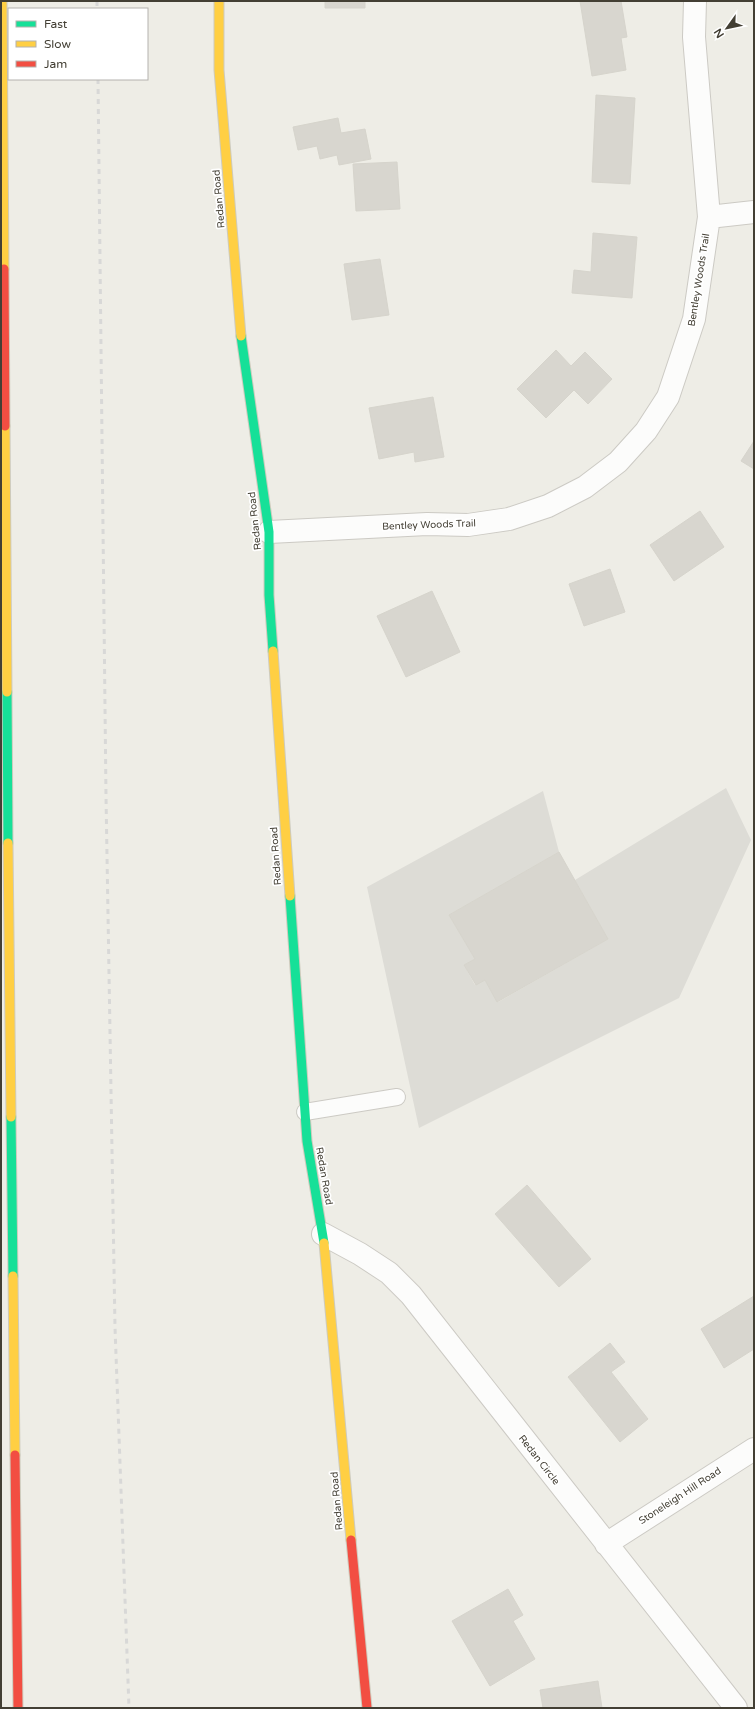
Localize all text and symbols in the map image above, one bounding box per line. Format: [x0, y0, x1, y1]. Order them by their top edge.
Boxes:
legend [8, 8, 148, 80]
north arrow [707, 8, 747, 48]
text: Fast [44, 17, 68, 31]
text: N [711, 26, 727, 40]
text: Slow [44, 37, 71, 51]
text: Jam [44, 57, 67, 71]
street label: Redan Road [210, 169, 228, 229]
street label: Bentley Woods Trail [686, 233, 712, 327]
street label: Redan Road [246, 491, 264, 551]
street label: Bentley Woods Trail [382, 517, 476, 533]
street label: Redan Road [268, 826, 284, 886]
street label: Redan Road [313, 1146, 335, 1206]
street label: Redan Circle [516, 1433, 562, 1488]
street label: Stoneleigh Hill Road [637, 1465, 723, 1527]
street label: Redan Road [328, 1471, 346, 1531]

